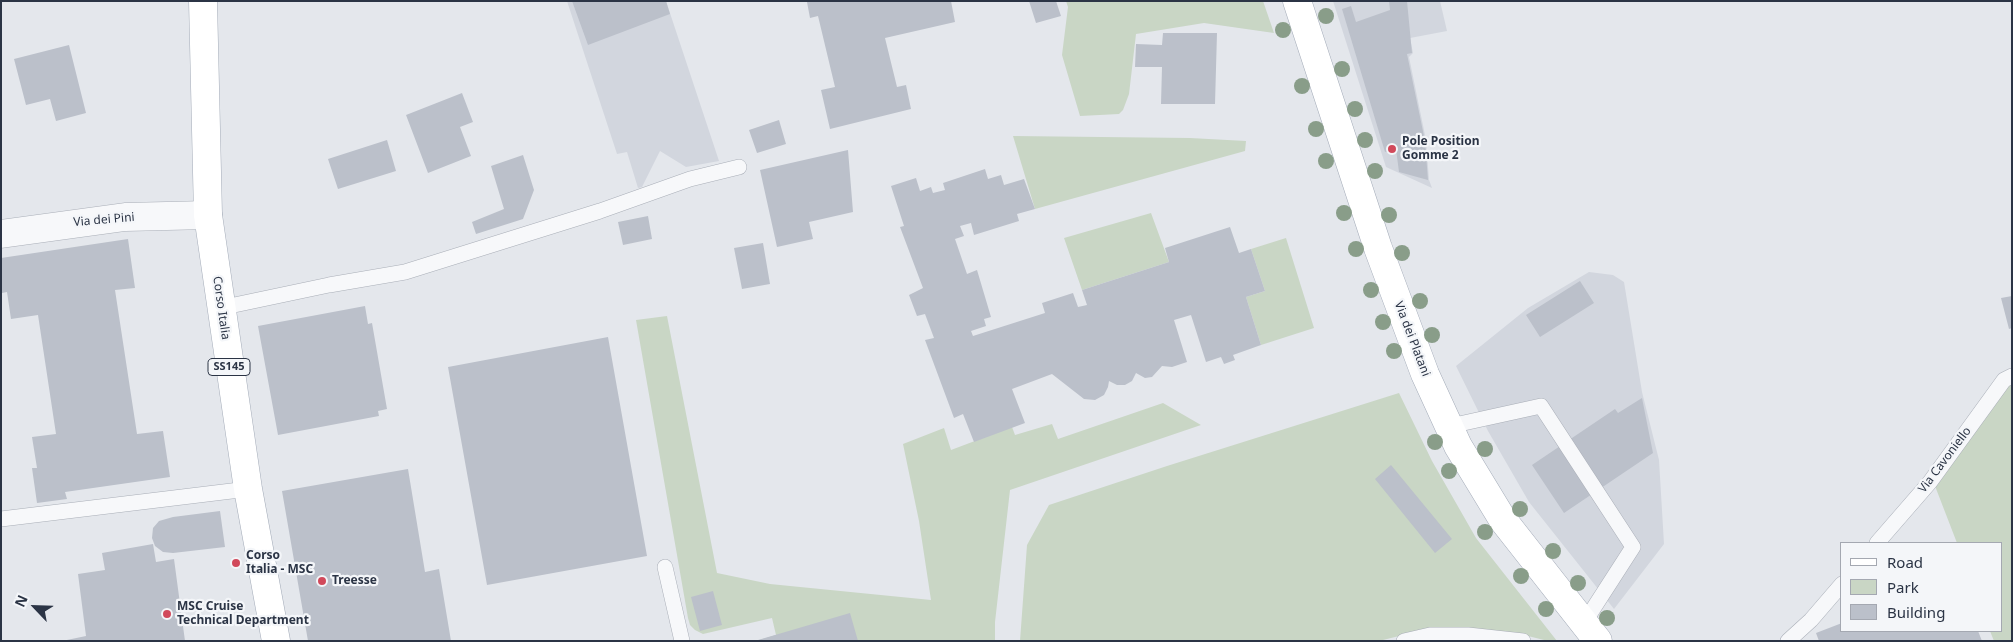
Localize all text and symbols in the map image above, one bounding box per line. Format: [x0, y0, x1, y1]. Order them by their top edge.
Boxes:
place label: Pole Position Gomme 2 [1402, 135, 1479, 163]
marker: Pole Position Gomme 2 [1386, 143, 1398, 155]
street label: Via dei Pini [73, 210, 135, 230]
street label: Corso Italia [209, 275, 233, 341]
street label: Via dei Platani [1391, 299, 1433, 379]
road number: SS145 [208, 358, 250, 376]
street label: Via Cavoniello [1916, 424, 1974, 496]
legend [1840, 542, 2003, 632]
place label: Corso Italia - MSC [246, 549, 313, 577]
text: Road [1887, 552, 1923, 572]
marker: Corso Italia - MSC [230, 557, 242, 569]
place label: Treesse [332, 574, 377, 588]
marker: Treesse [316, 575, 328, 587]
text: Park [1887, 577, 1919, 597]
north arrow [10, 582, 60, 632]
text: N [10, 592, 32, 610]
place label: MSC Cruise Technical Department [177, 600, 309, 628]
text: Building [1887, 602, 1945, 622]
marker: MSC Cruise Technical Department [161, 608, 173, 620]

